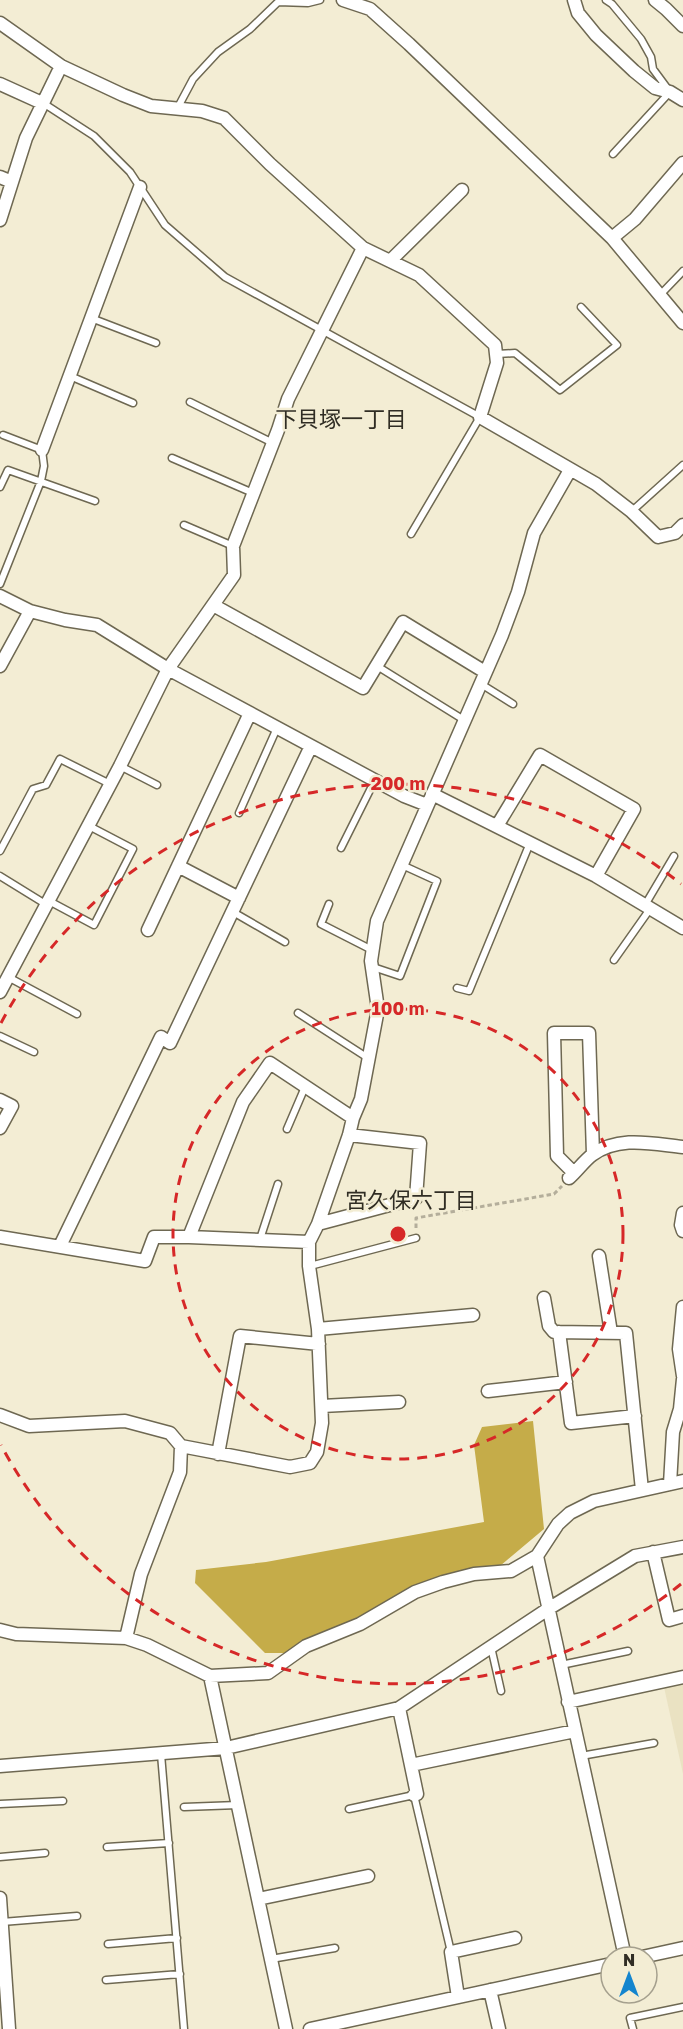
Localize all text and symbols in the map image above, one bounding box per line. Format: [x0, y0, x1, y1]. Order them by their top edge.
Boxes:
district label: 下貝塚一丁目 [275, 405, 407, 432]
text: 200 m [371, 772, 425, 794]
text: 100 m [372, 997, 424, 1019]
district label: 宮久保六丁目 [345, 1186, 477, 1213]
centre of rings [388, 1224, 408, 1244]
north arrow [599, 1945, 659, 2005]
text: N [623, 1950, 635, 1970]

